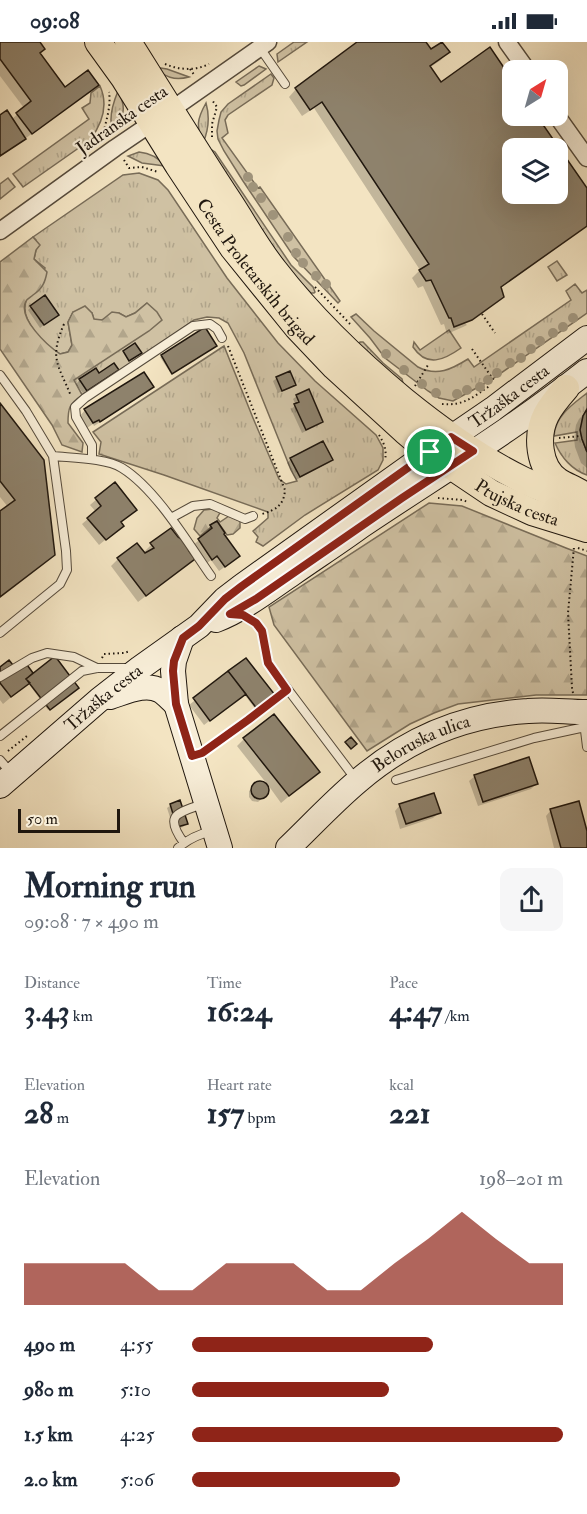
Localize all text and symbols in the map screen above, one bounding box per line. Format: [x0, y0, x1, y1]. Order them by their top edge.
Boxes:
text: 09:08 [30, 7, 80, 35]
north arrow [502, 60, 568, 126]
map controls [502, 60, 568, 204]
street label: Jadranska cesta [71, 80, 173, 161]
button: layers [502, 138, 568, 204]
street label: Cesta Proletarskih brigad [192, 194, 320, 350]
street label: Tržaška cesta [464, 359, 554, 434]
pin [404, 426, 455, 477]
icon: arrive [413, 435, 446, 468]
street label: Ptujska cesta [470, 474, 562, 531]
street label: Tržaška cesta [60, 659, 148, 736]
street label: Beloruska ulica [367, 709, 473, 778]
scale bar [18, 806, 120, 834]
text: 50 m [27, 809, 58, 829]
text: Morning run [24, 866, 196, 907]
button: share [500, 868, 563, 931]
text: 09:08 · 7 × 490 m [24, 909, 159, 934]
text: Distance [24, 973, 80, 993]
text: Time [207, 973, 242, 993]
text: Pace [389, 973, 418, 993]
text: 3.43 [24, 993, 69, 1030]
text: 16:24 [207, 993, 271, 1030]
text: 4:47 [389, 993, 442, 1030]
text: km [69, 1006, 93, 1026]
text: /km [442, 1006, 470, 1026]
text: Elevation [24, 1075, 85, 1095]
text: Heart rate [207, 1075, 272, 1095]
text: kcal [389, 1075, 414, 1095]
text: 28 [24, 1095, 53, 1132]
text: 157 [207, 1095, 244, 1132]
text: 221 [389, 1095, 430, 1132]
text: m [53, 1108, 69, 1128]
text: bpm [244, 1108, 276, 1128]
text: Elevation [24, 1166, 100, 1191]
text: 198–201 m [479, 1166, 563, 1191]
text: 490 m [24, 1332, 75, 1357]
text: 4:55 [120, 1332, 153, 1357]
text: 980 m [24, 1377, 74, 1402]
text: 5:10 [120, 1377, 151, 1402]
text: 1.5 km [24, 1422, 73, 1447]
text: 4:25 [120, 1422, 155, 1447]
text: 2.0 km [24, 1467, 78, 1492]
text: 5:06 [120, 1467, 154, 1492]

